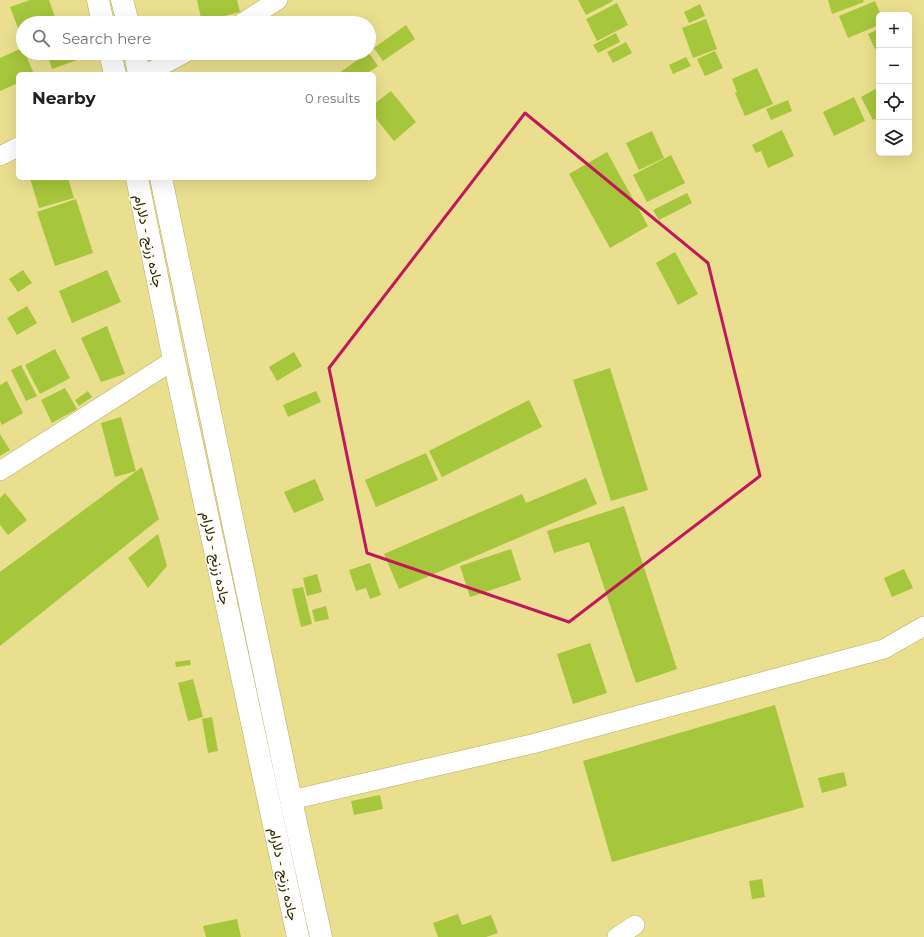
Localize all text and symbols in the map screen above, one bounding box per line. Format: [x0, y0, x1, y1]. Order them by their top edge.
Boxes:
map controls [876, 12, 912, 156]
button: + [876, 12, 912, 48]
search box [16, 16, 376, 60]
icon: search [30, 27, 52, 49]
text: Search here [62, 29, 151, 48]
button: − [876, 48, 912, 84]
button: locate [876, 84, 912, 120]
text: Nearby [32, 88, 96, 108]
text: 0 results [305, 90, 360, 106]
button: layers [876, 120, 912, 156]
street label: جاده زرنج - دلارام [128, 193, 168, 290]
street label: جاده زرنج - دلارام [195, 510, 235, 607]
street label: جاده زرنج - دلارام [263, 826, 303, 923]

